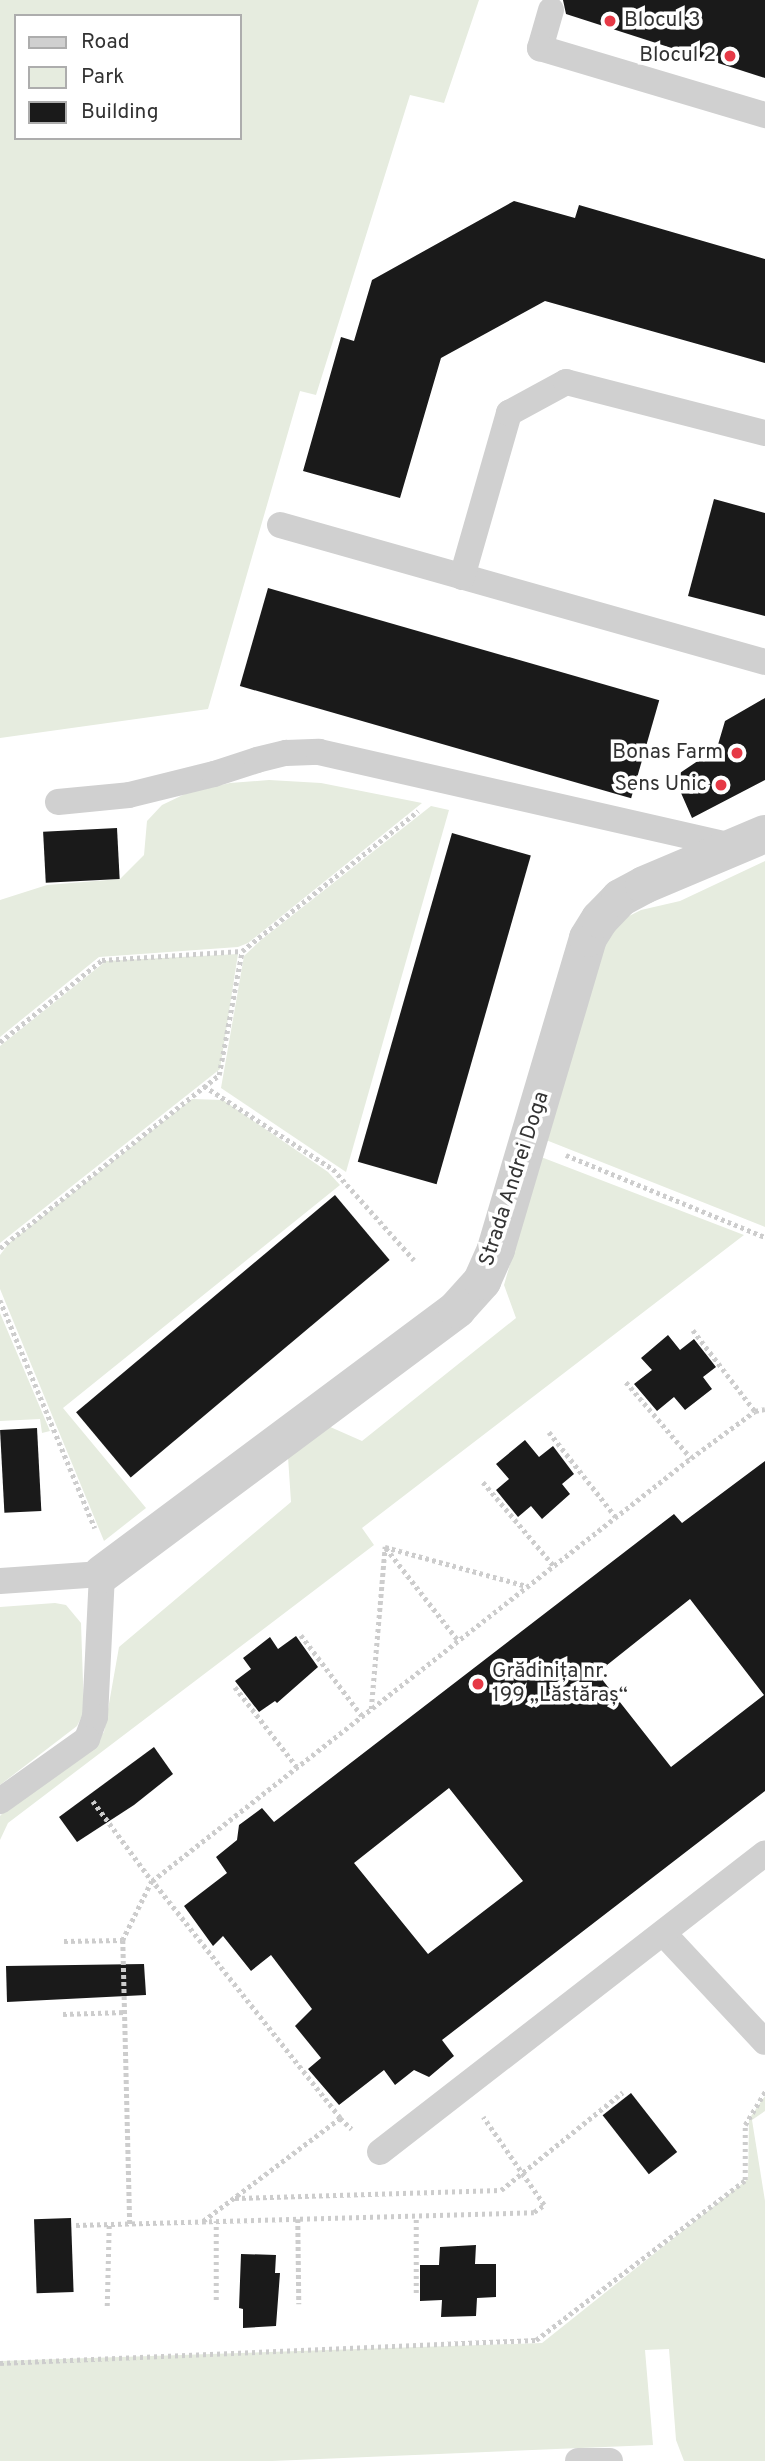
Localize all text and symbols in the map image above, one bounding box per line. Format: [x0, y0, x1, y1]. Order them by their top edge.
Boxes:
place label: Blocul 3 [624, 8, 701, 34]
marker: Blocul 3 [602, 13, 618, 29]
legend [14, 14, 242, 140]
text: Road [81, 29, 130, 56]
place label: Blocul 2 [639, 43, 716, 69]
marker: Blocul 2 [722, 48, 738, 64]
text: Park [81, 64, 124, 91]
text: Building [81, 99, 159, 126]
place label: Bonas Farm [612, 740, 723, 766]
marker: Bonas Farm [729, 745, 745, 761]
place label: Sens Unic [615, 772, 707, 798]
marker: Sens Unic [713, 777, 729, 793]
street label: Strada Andrei Doga [475, 1088, 555, 1270]
place label: Grădinița nr. 199 „Lăstăraș“ [492, 1659, 628, 1709]
marker: Grădinița nr. 199 „Lăstăraș“ [470, 1676, 486, 1692]

